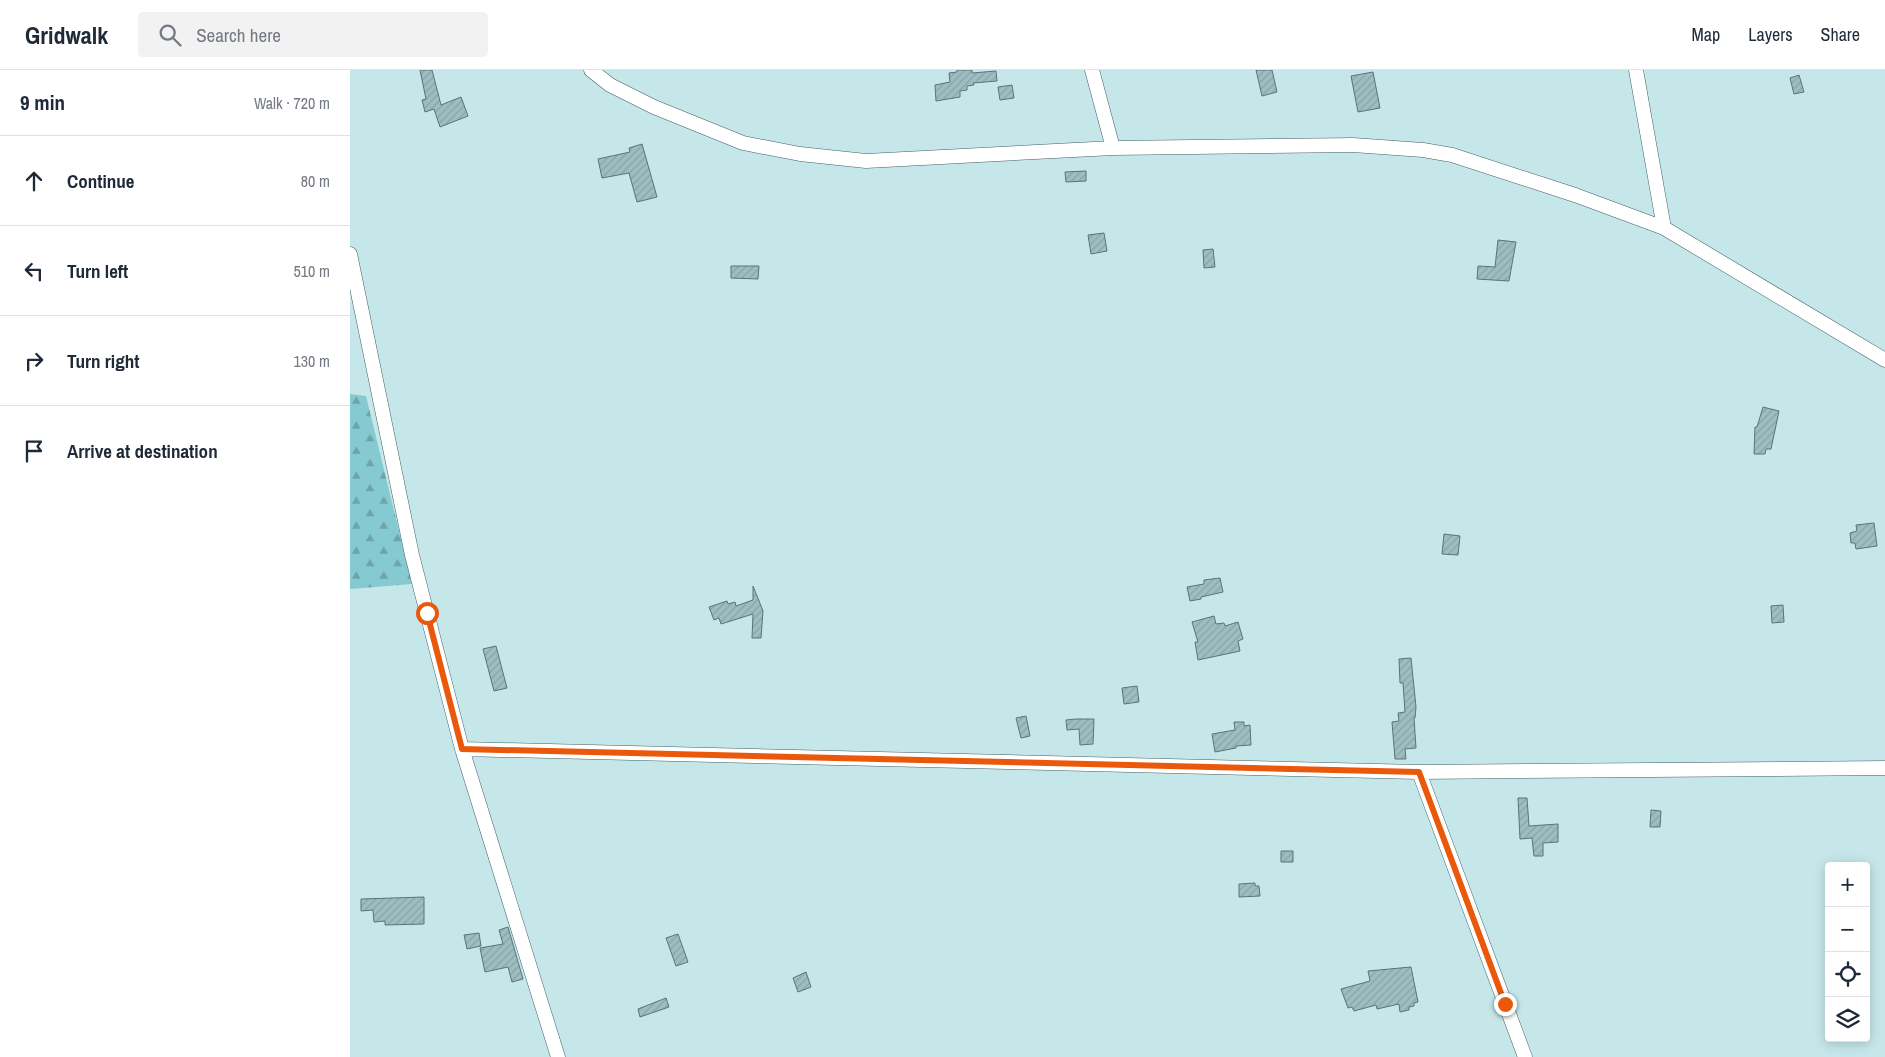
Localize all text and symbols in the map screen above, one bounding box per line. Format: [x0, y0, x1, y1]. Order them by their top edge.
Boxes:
search box [138, 12, 488, 57]
text: Gridwalk [25, 19, 108, 51]
icon: search [156, 21, 184, 49]
text: Search here [196, 22, 281, 48]
text: Map [1692, 22, 1720, 47]
text: Layers [1748, 22, 1793, 47]
text: Share [1821, 22, 1860, 47]
text: 9 min [20, 88, 65, 117]
text: Walk · 720 m [254, 92, 330, 114]
icon: ahead [20, 167, 48, 195]
text: Continue [67, 168, 135, 194]
text: 80 m [301, 170, 330, 192]
icon: left [20, 257, 48, 285]
text: Turn left [67, 258, 128, 284]
text: 510 m [294, 260, 330, 282]
icon: right [20, 347, 48, 375]
text: Turn right [67, 348, 139, 374]
text: 130 m [294, 350, 330, 372]
icon: arrive [20, 437, 48, 465]
text: Arrive at destination [67, 438, 218, 464]
route start [416, 602, 439, 625]
map controls [1825, 862, 1870, 1042]
button: + [1825, 862, 1870, 907]
button: − [1825, 907, 1870, 952]
button: locate [1825, 952, 1870, 997]
route end [1494, 993, 1517, 1016]
button: layers [1825, 997, 1870, 1042]

